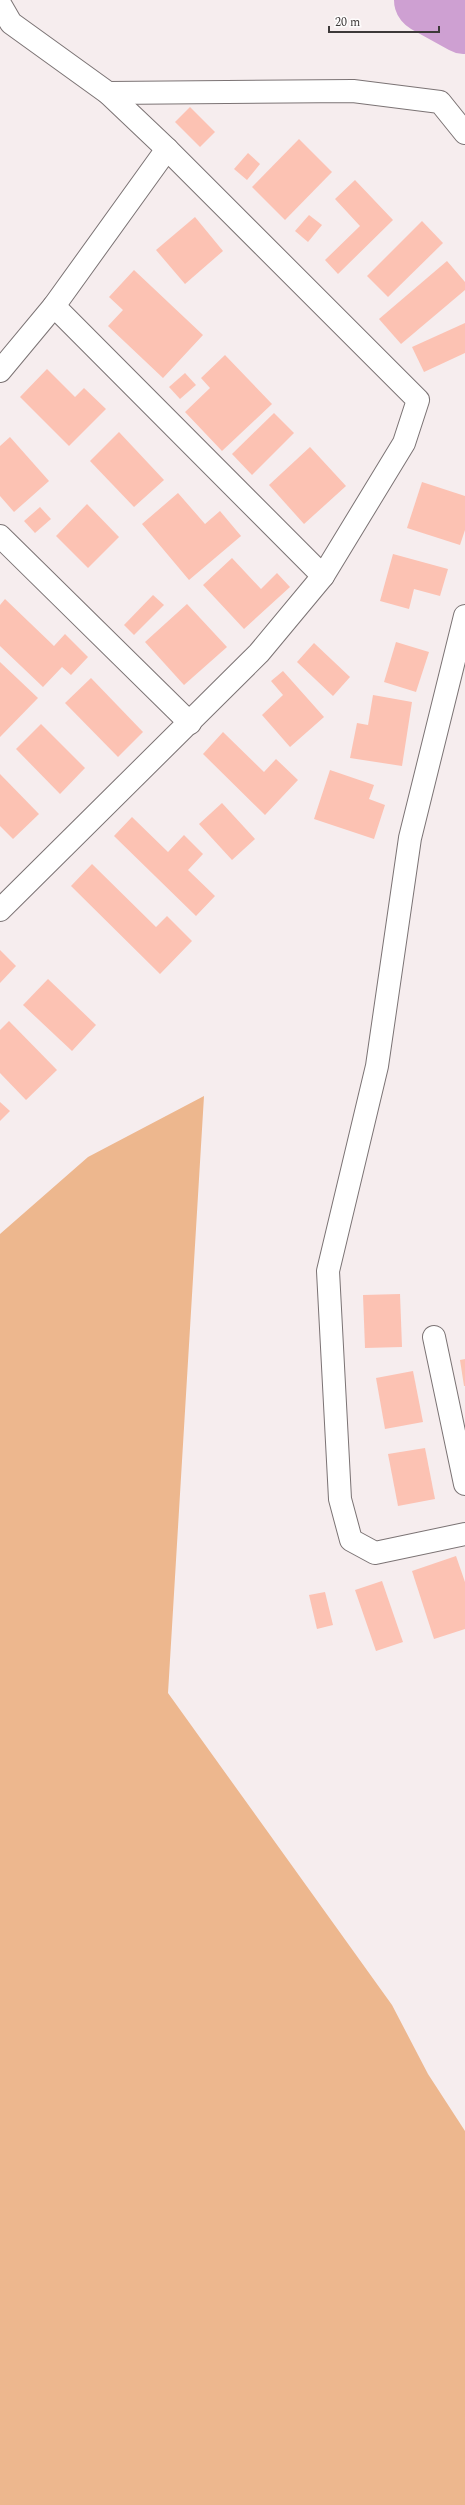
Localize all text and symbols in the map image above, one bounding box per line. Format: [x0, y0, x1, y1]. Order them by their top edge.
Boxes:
scale bar [329, 8, 439, 34]
text: 20 m [335, 13, 360, 32]

